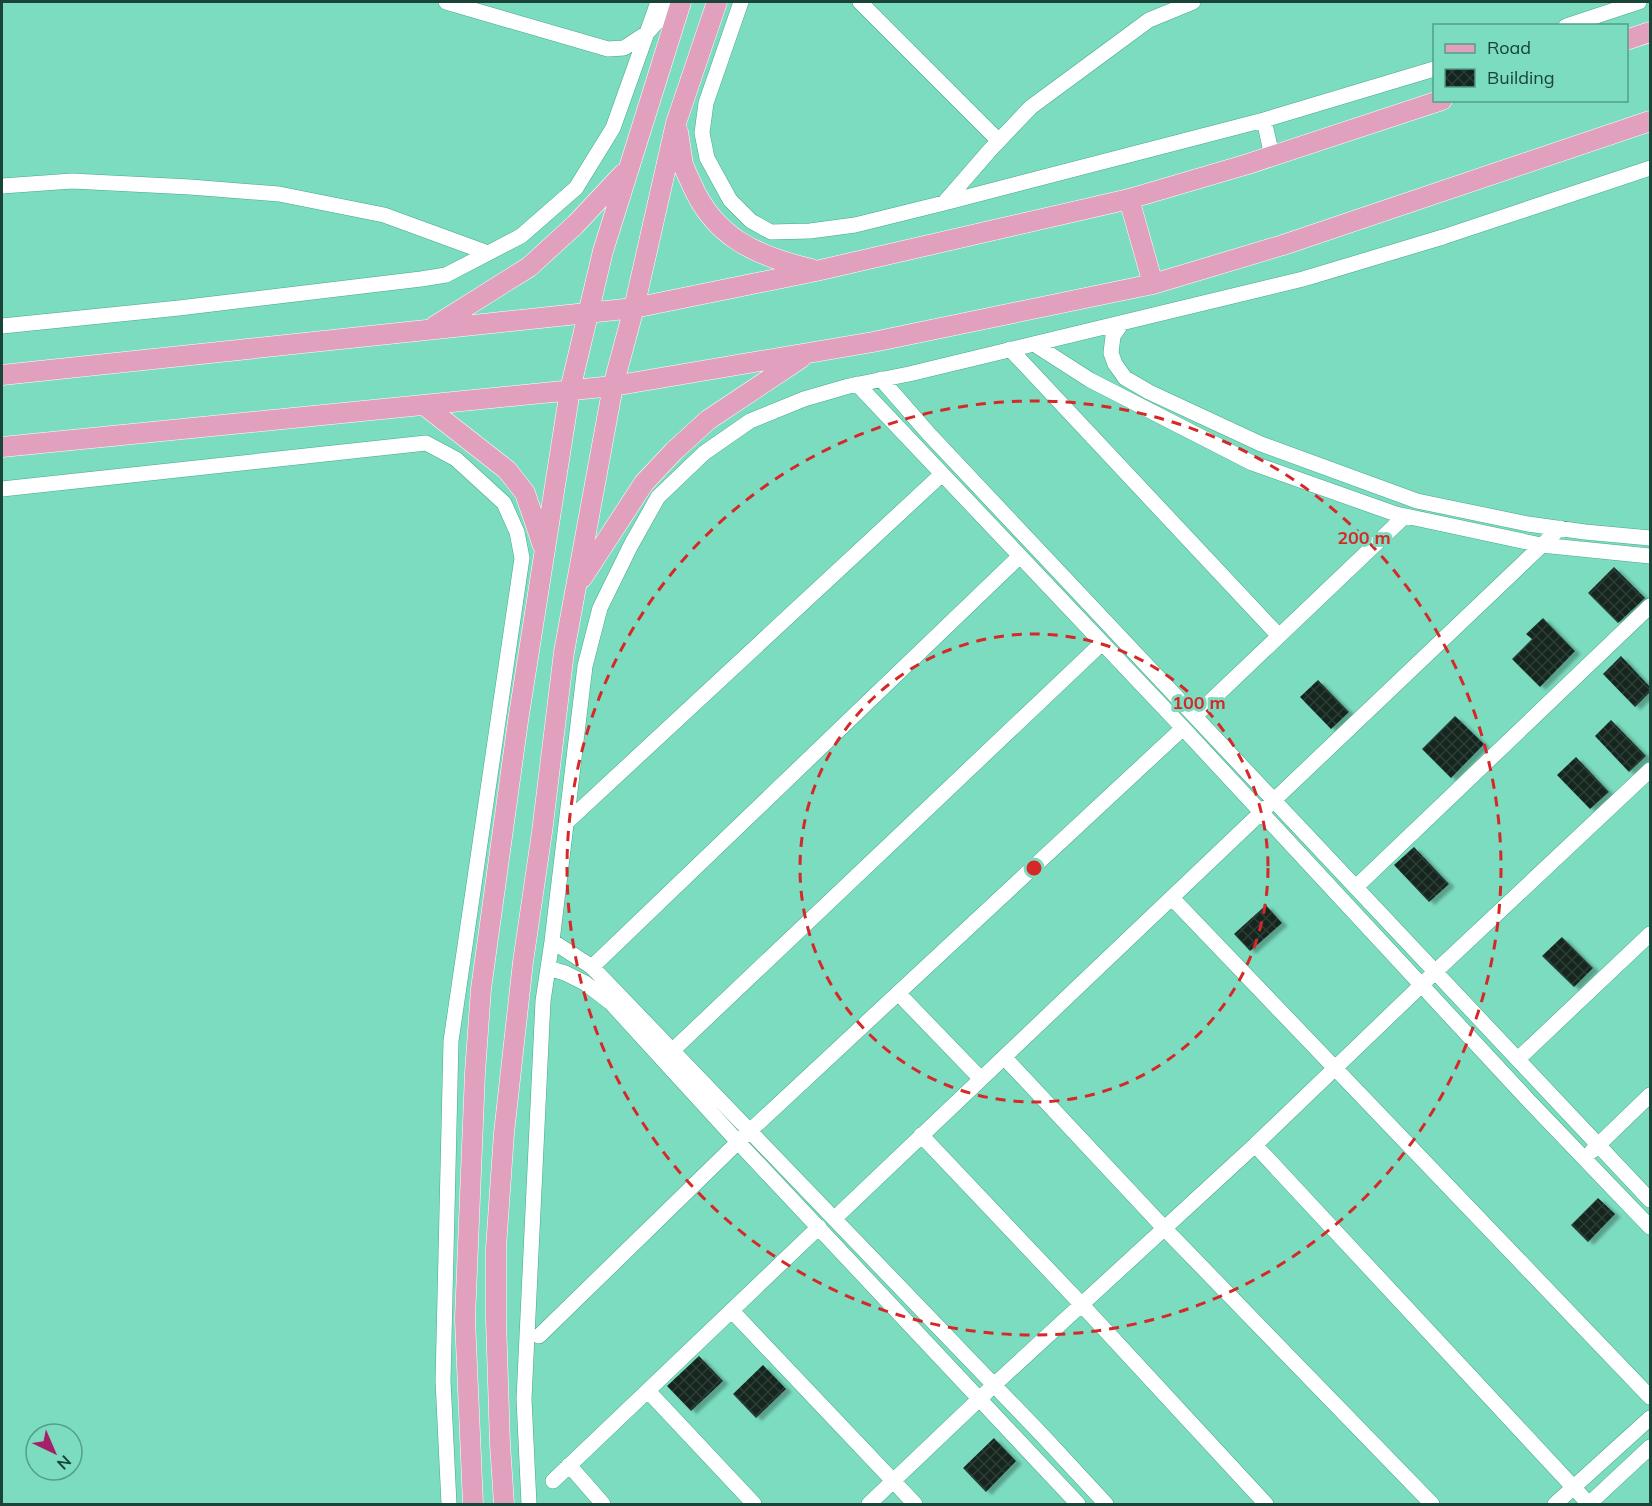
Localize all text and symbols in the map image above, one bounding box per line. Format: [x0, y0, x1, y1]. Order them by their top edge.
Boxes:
legend [1433, 24, 1628, 102]
text: Road [1487, 36, 1531, 59]
text: Building [1487, 66, 1555, 89]
text: 200 m [1337, 526, 1391, 549]
text: 100 m [1172, 691, 1226, 714]
centre of rings [1024, 858, 1044, 878]
north arrow [24, 1422, 84, 1482]
text: N [53, 1451, 76, 1474]

